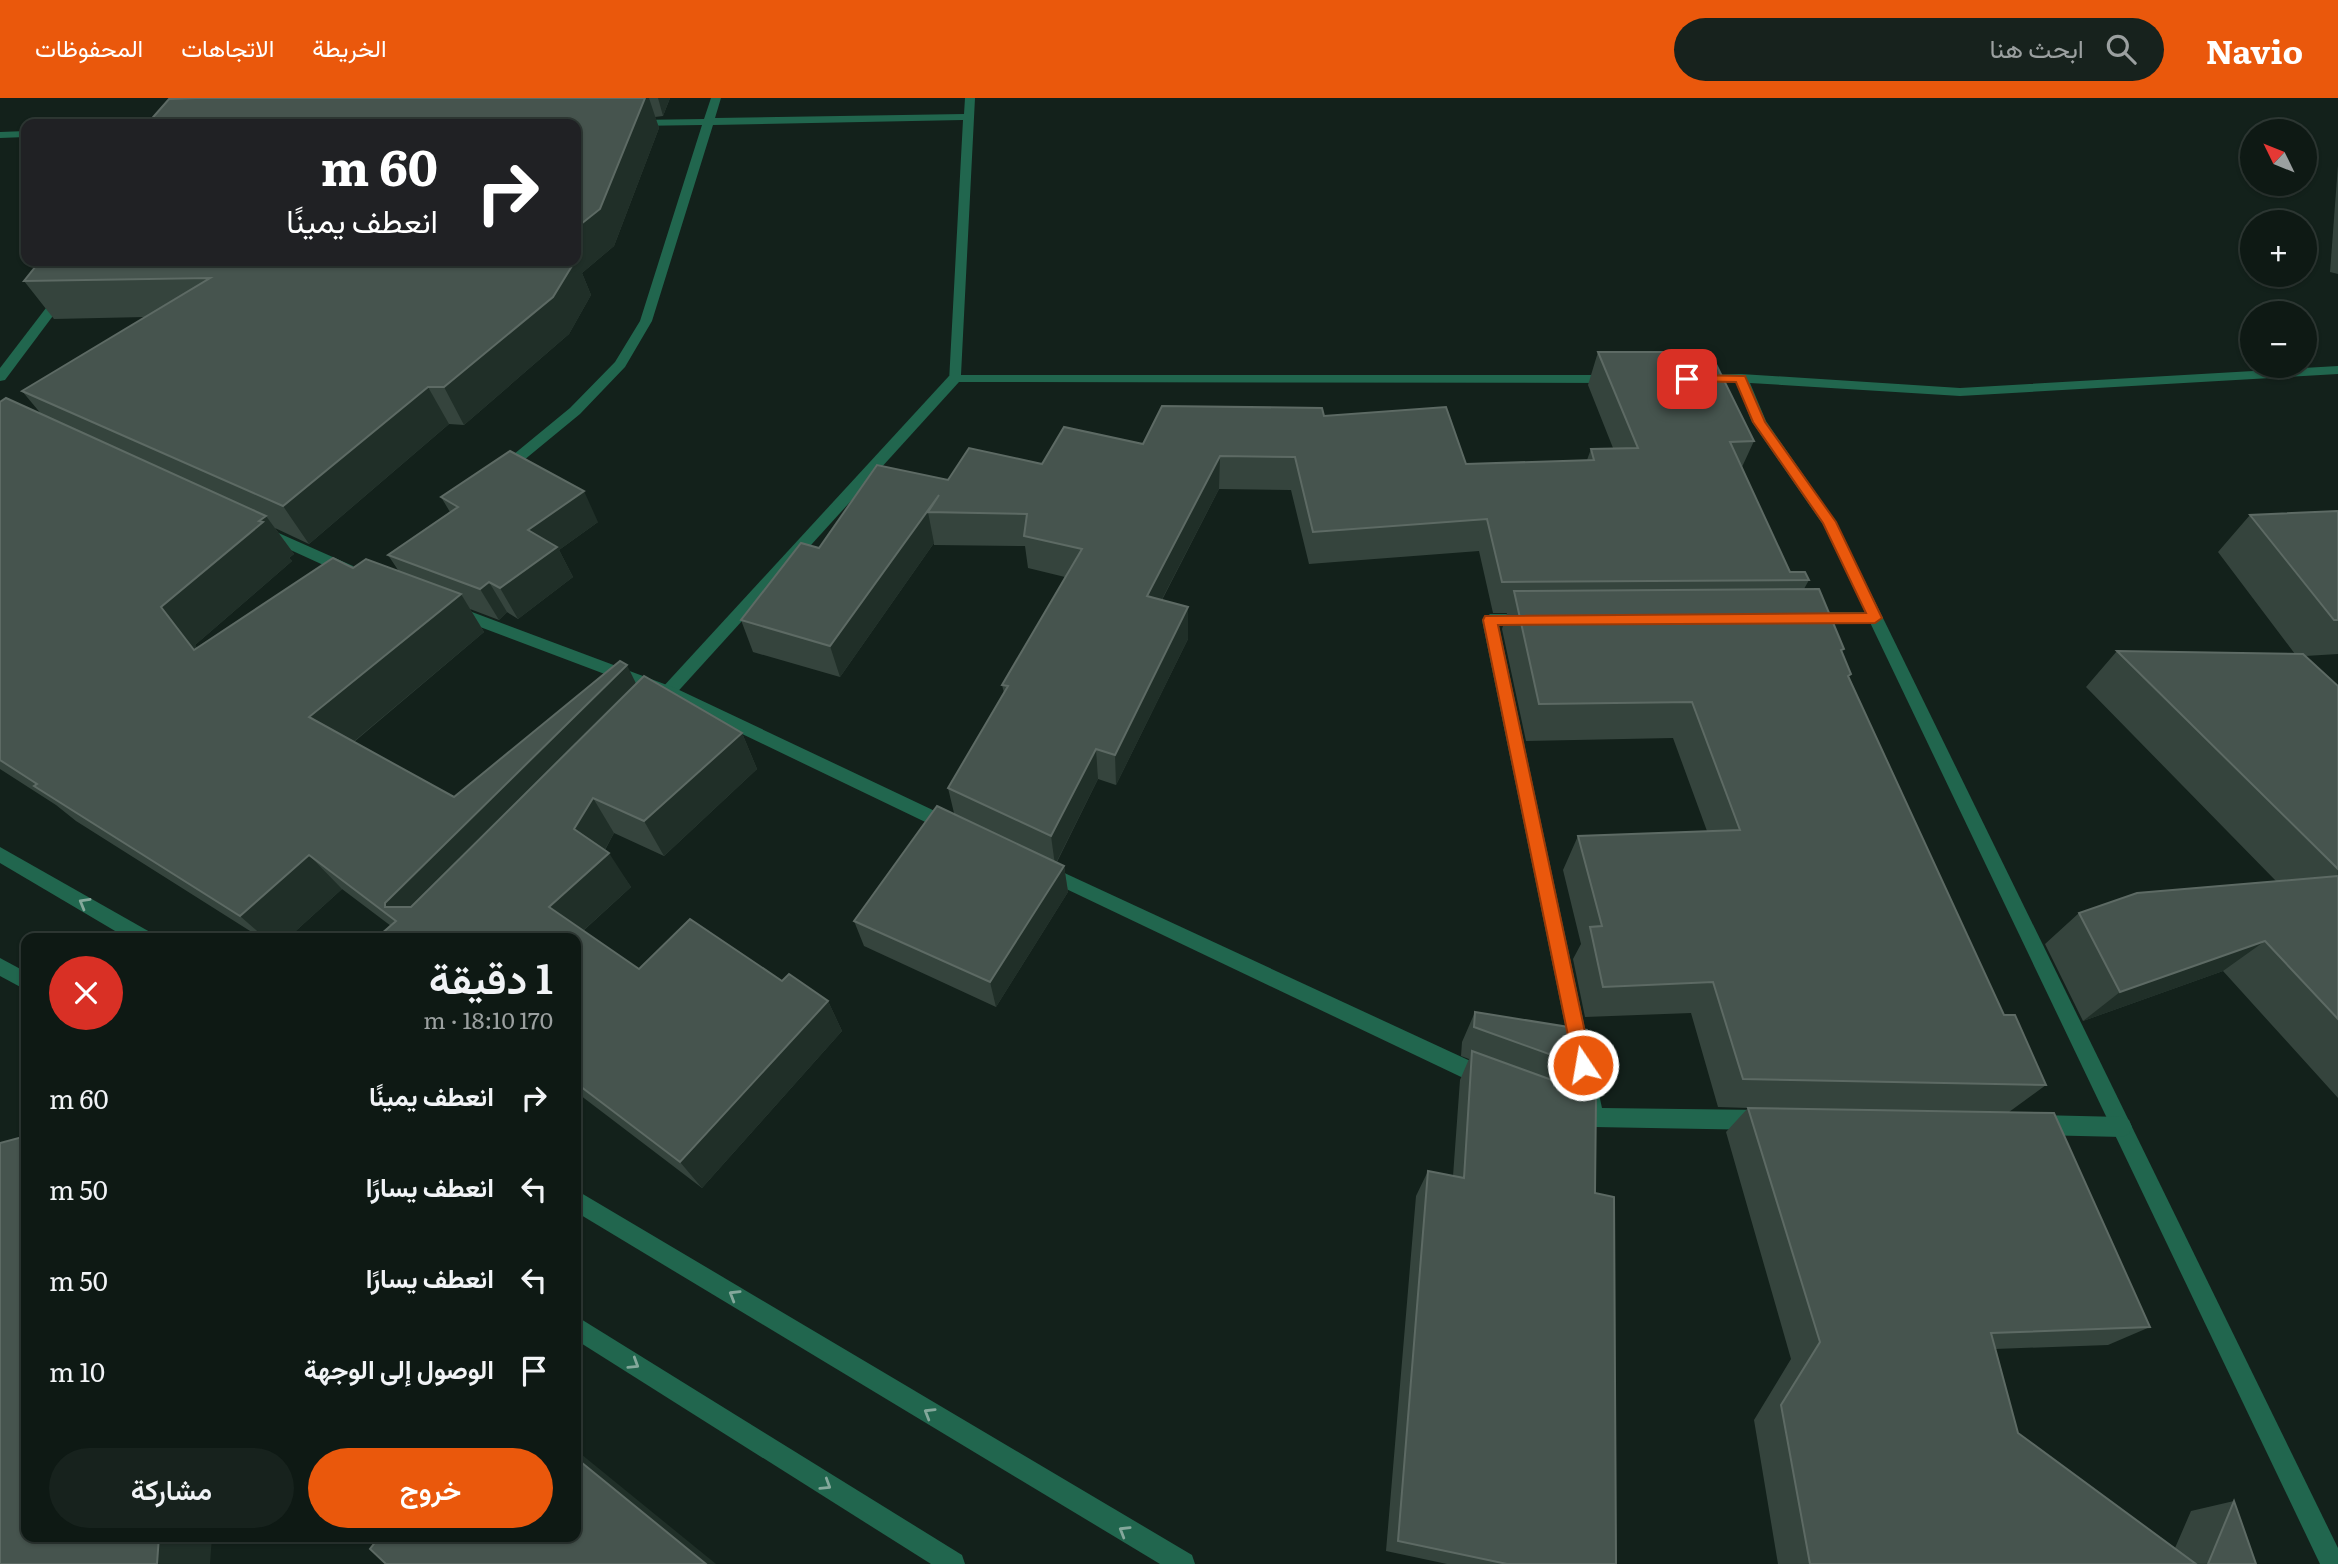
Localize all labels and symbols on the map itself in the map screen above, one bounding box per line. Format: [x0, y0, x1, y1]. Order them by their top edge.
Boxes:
north arrow [2240, 119, 2317, 196]
pin [1657, 349, 1717, 409]
one-way arrow [79, 898, 91, 911]
position arrow [1546, 1028, 1620, 1102]
one-way arrow [729, 1291, 742, 1304]
one-way arrow [626, 1355, 639, 1368]
one-way arrow [923, 1408, 936, 1421]
one-way arrow [819, 1476, 832, 1489]
one-way arrow [1118, 1526, 1131, 1539]

